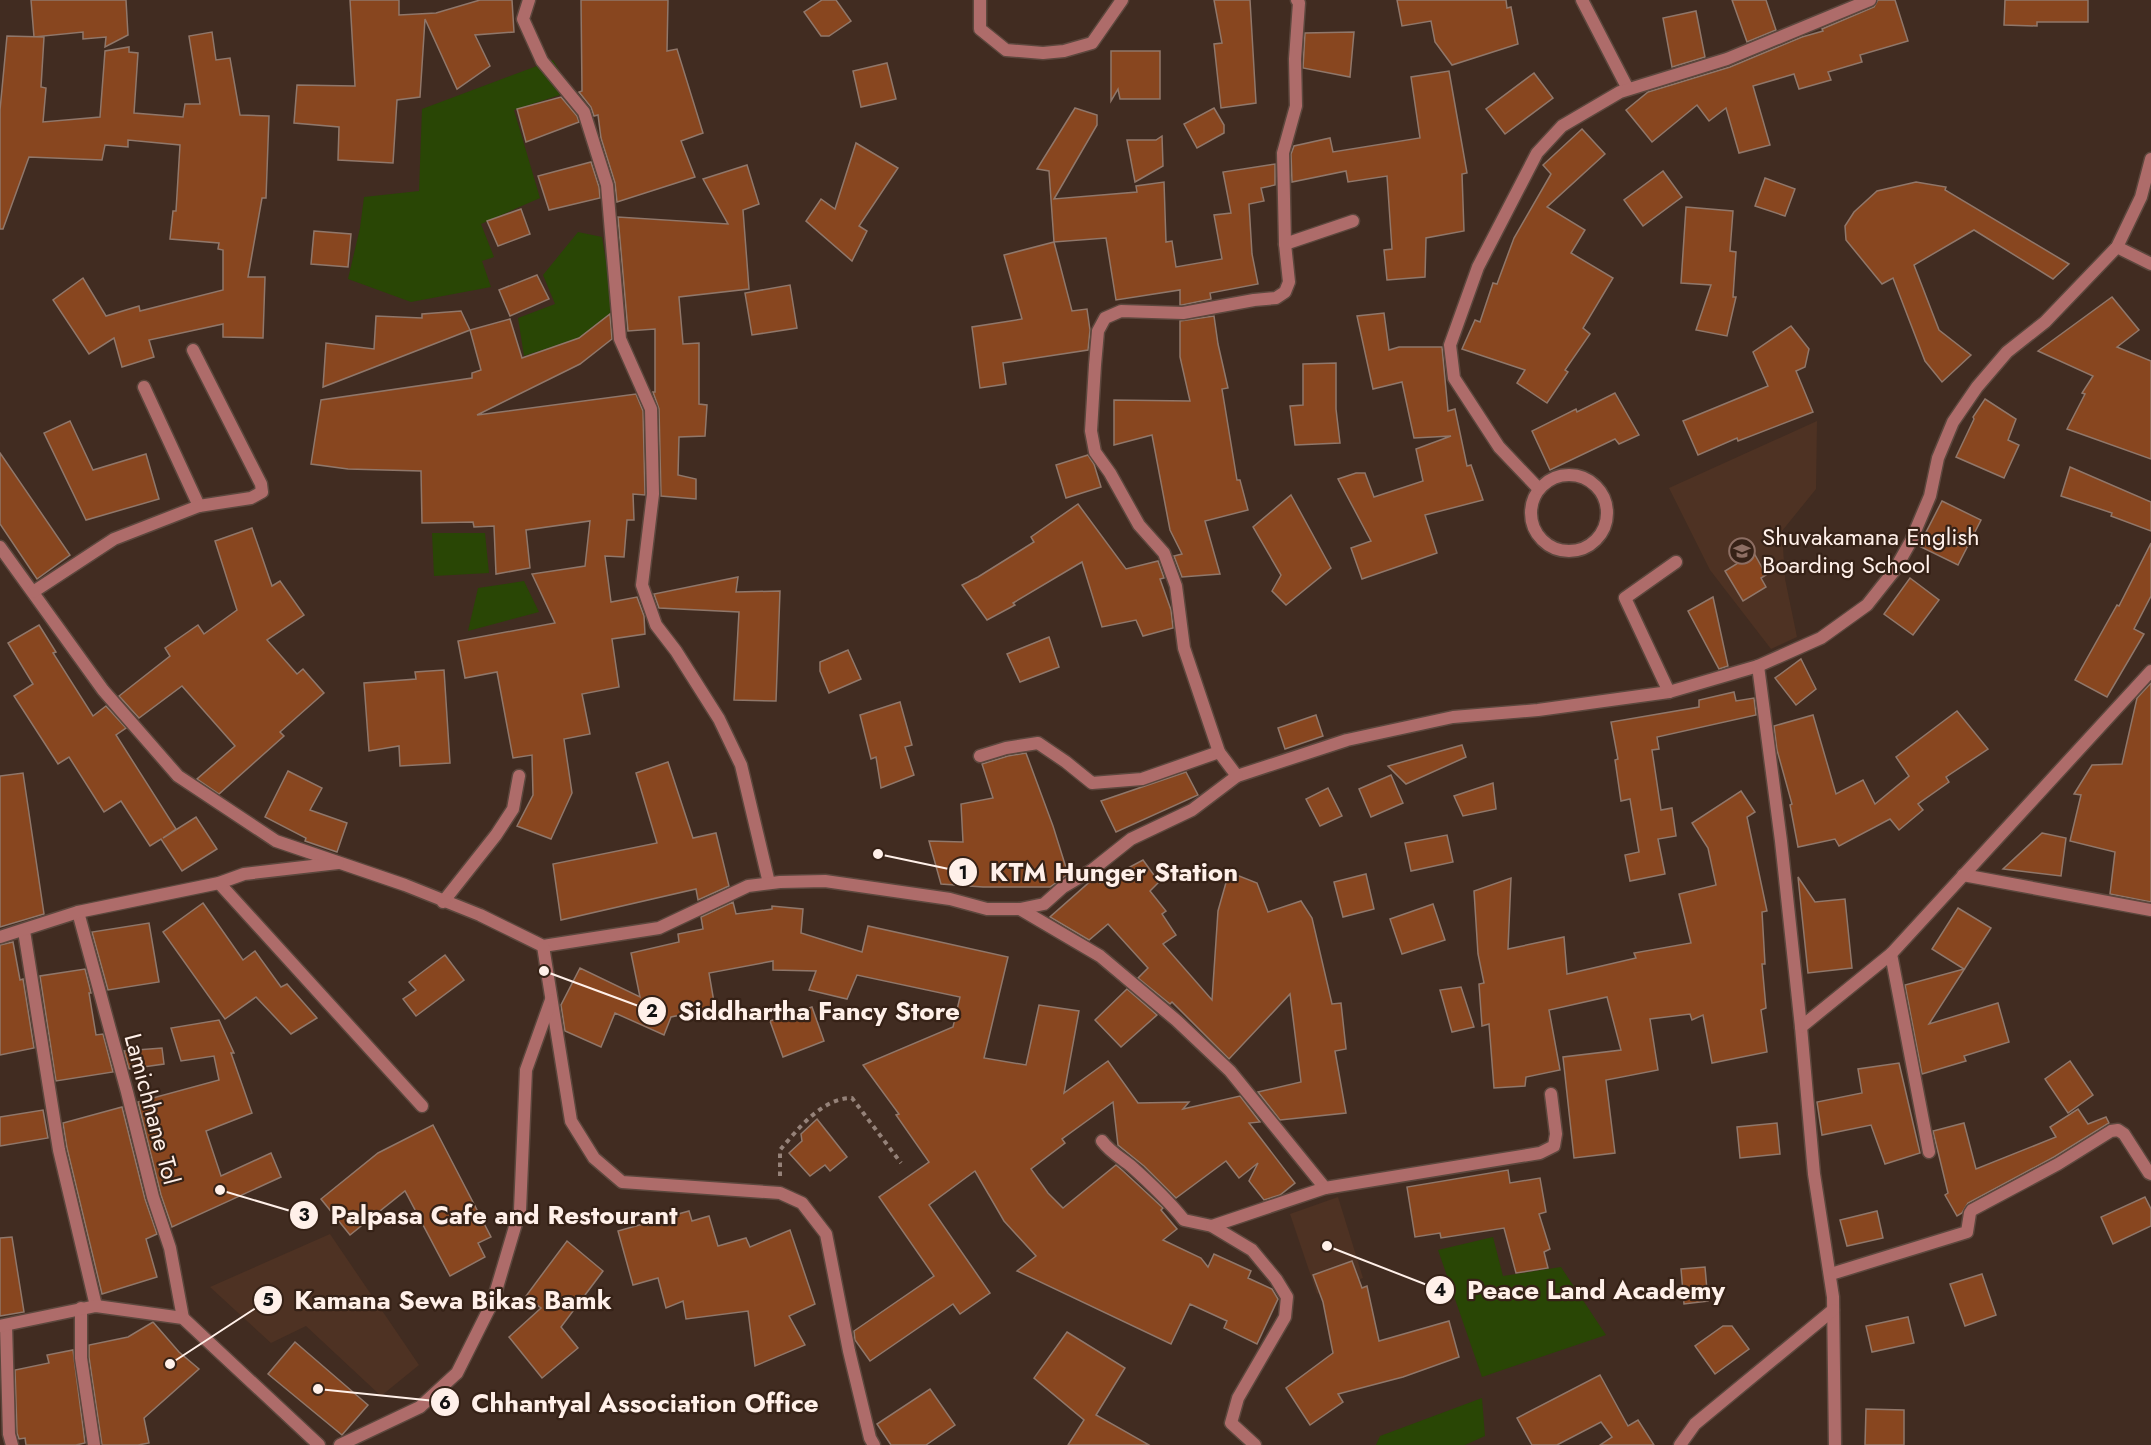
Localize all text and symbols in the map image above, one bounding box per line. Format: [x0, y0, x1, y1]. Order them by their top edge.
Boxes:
place label: Shuvakamana English Boarding School [1762, 519, 1980, 582]
school or university icon: Shuvakamana English Boarding School [1727, 536, 1757, 566]
callout: KTM Hunger Station [948, 850, 1251, 894]
text: KTM Hunger Station [990, 853, 1238, 891]
text: 1 [958, 860, 968, 886]
callout: Siddhartha Fancy Store [637, 989, 972, 1033]
text: Siddhartha Fancy Store [678, 992, 960, 1030]
text: 2 [646, 998, 658, 1024]
street label: Lamichhane Tol [116, 1029, 189, 1188]
callout: Palpasa Cafe and Restourant [289, 1193, 690, 1237]
text: Palpasa Cafe and Restourant [331, 1196, 678, 1234]
text: 3 [298, 1202, 310, 1228]
callout: Peace Land Academy [1425, 1268, 1737, 1312]
text: Peace Land Academy [1467, 1271, 1725, 1309]
text: 4 [1434, 1277, 1446, 1303]
callout: Kamana Sewa Bikas Bamk [253, 1278, 624, 1322]
text: Kamana Sewa Bikas Bamk [294, 1281, 612, 1319]
text: 5 [262, 1287, 274, 1313]
callout: Chhantyal Association Office [430, 1380, 831, 1424]
text: Chhantyal Association Office [471, 1384, 819, 1422]
text: 6 [439, 1390, 451, 1416]

